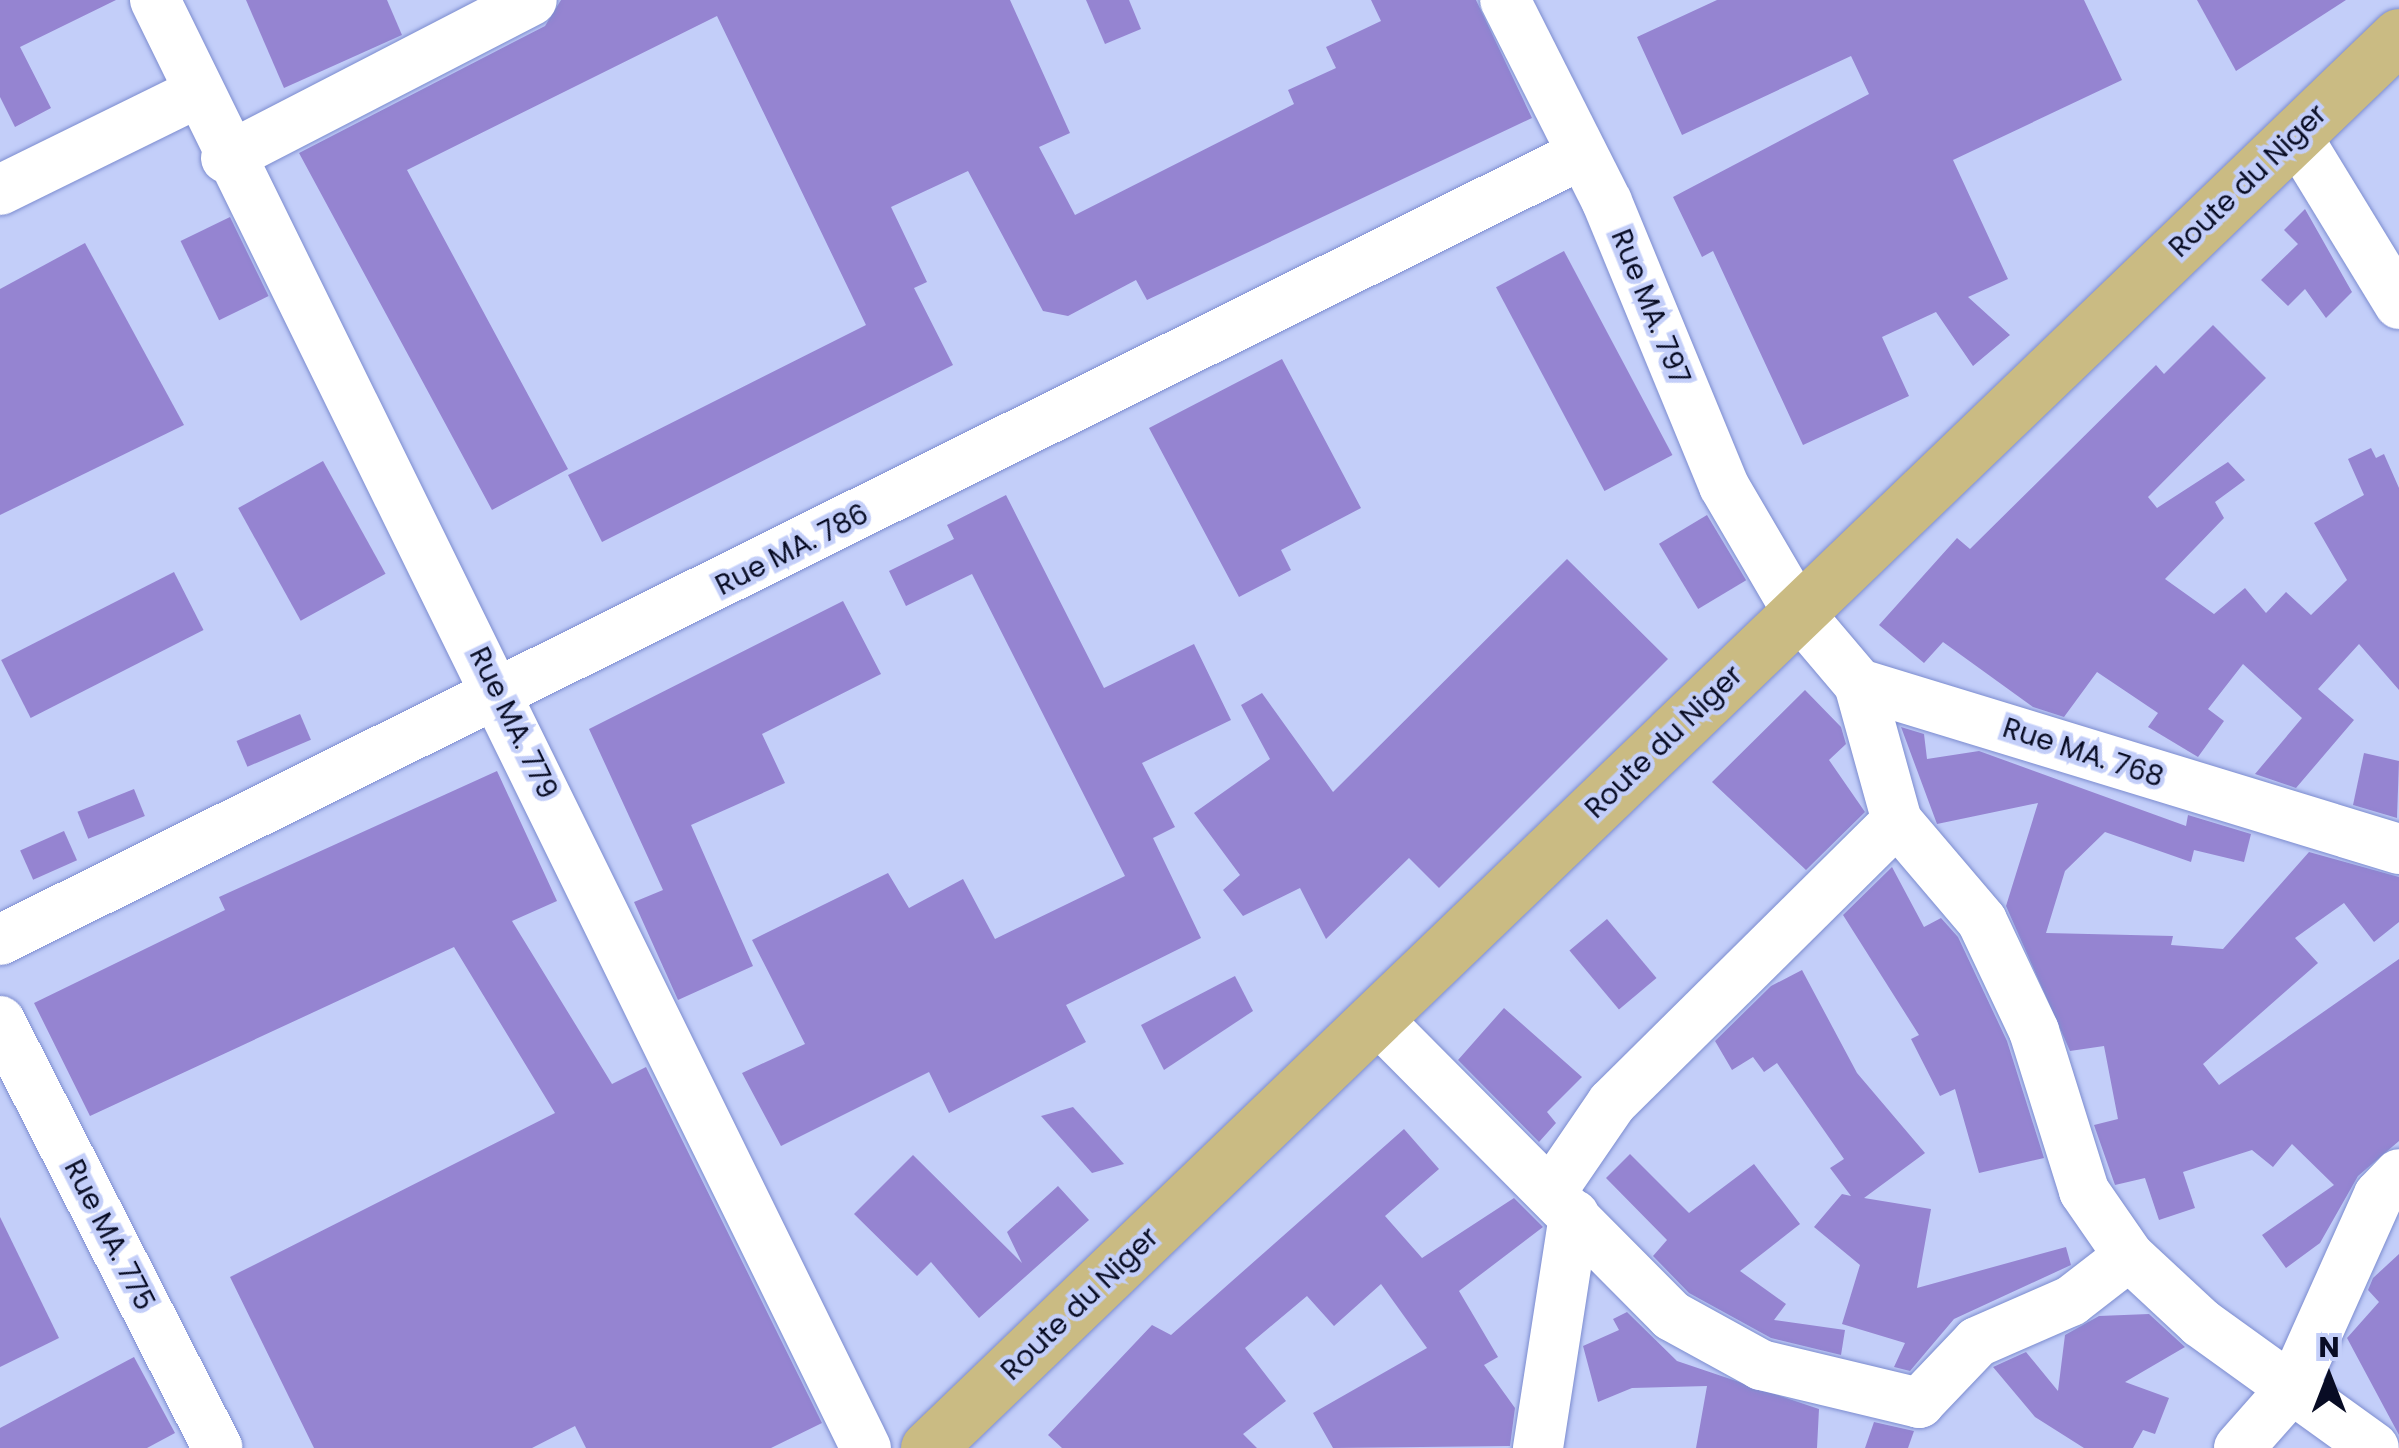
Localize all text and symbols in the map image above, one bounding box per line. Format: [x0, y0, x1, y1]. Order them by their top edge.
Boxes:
street label: Route du Niger [2162, 98, 2334, 264]
street label: Rue MA. 797 [1604, 225, 1696, 389]
street label: Rue MA. 786 [710, 497, 874, 603]
street label: Rue MA. 779 [462, 642, 564, 804]
street label: Route du Niger [1578, 659, 1750, 825]
street label: Rue MA. 768 [1998, 711, 2168, 795]
street label: Rue MA. 775 [57, 1154, 161, 1316]
street label: Route du Niger [994, 1221, 1166, 1387]
north arrow [2279, 1328, 2379, 1428]
text: N [2318, 1328, 2340, 1367]

